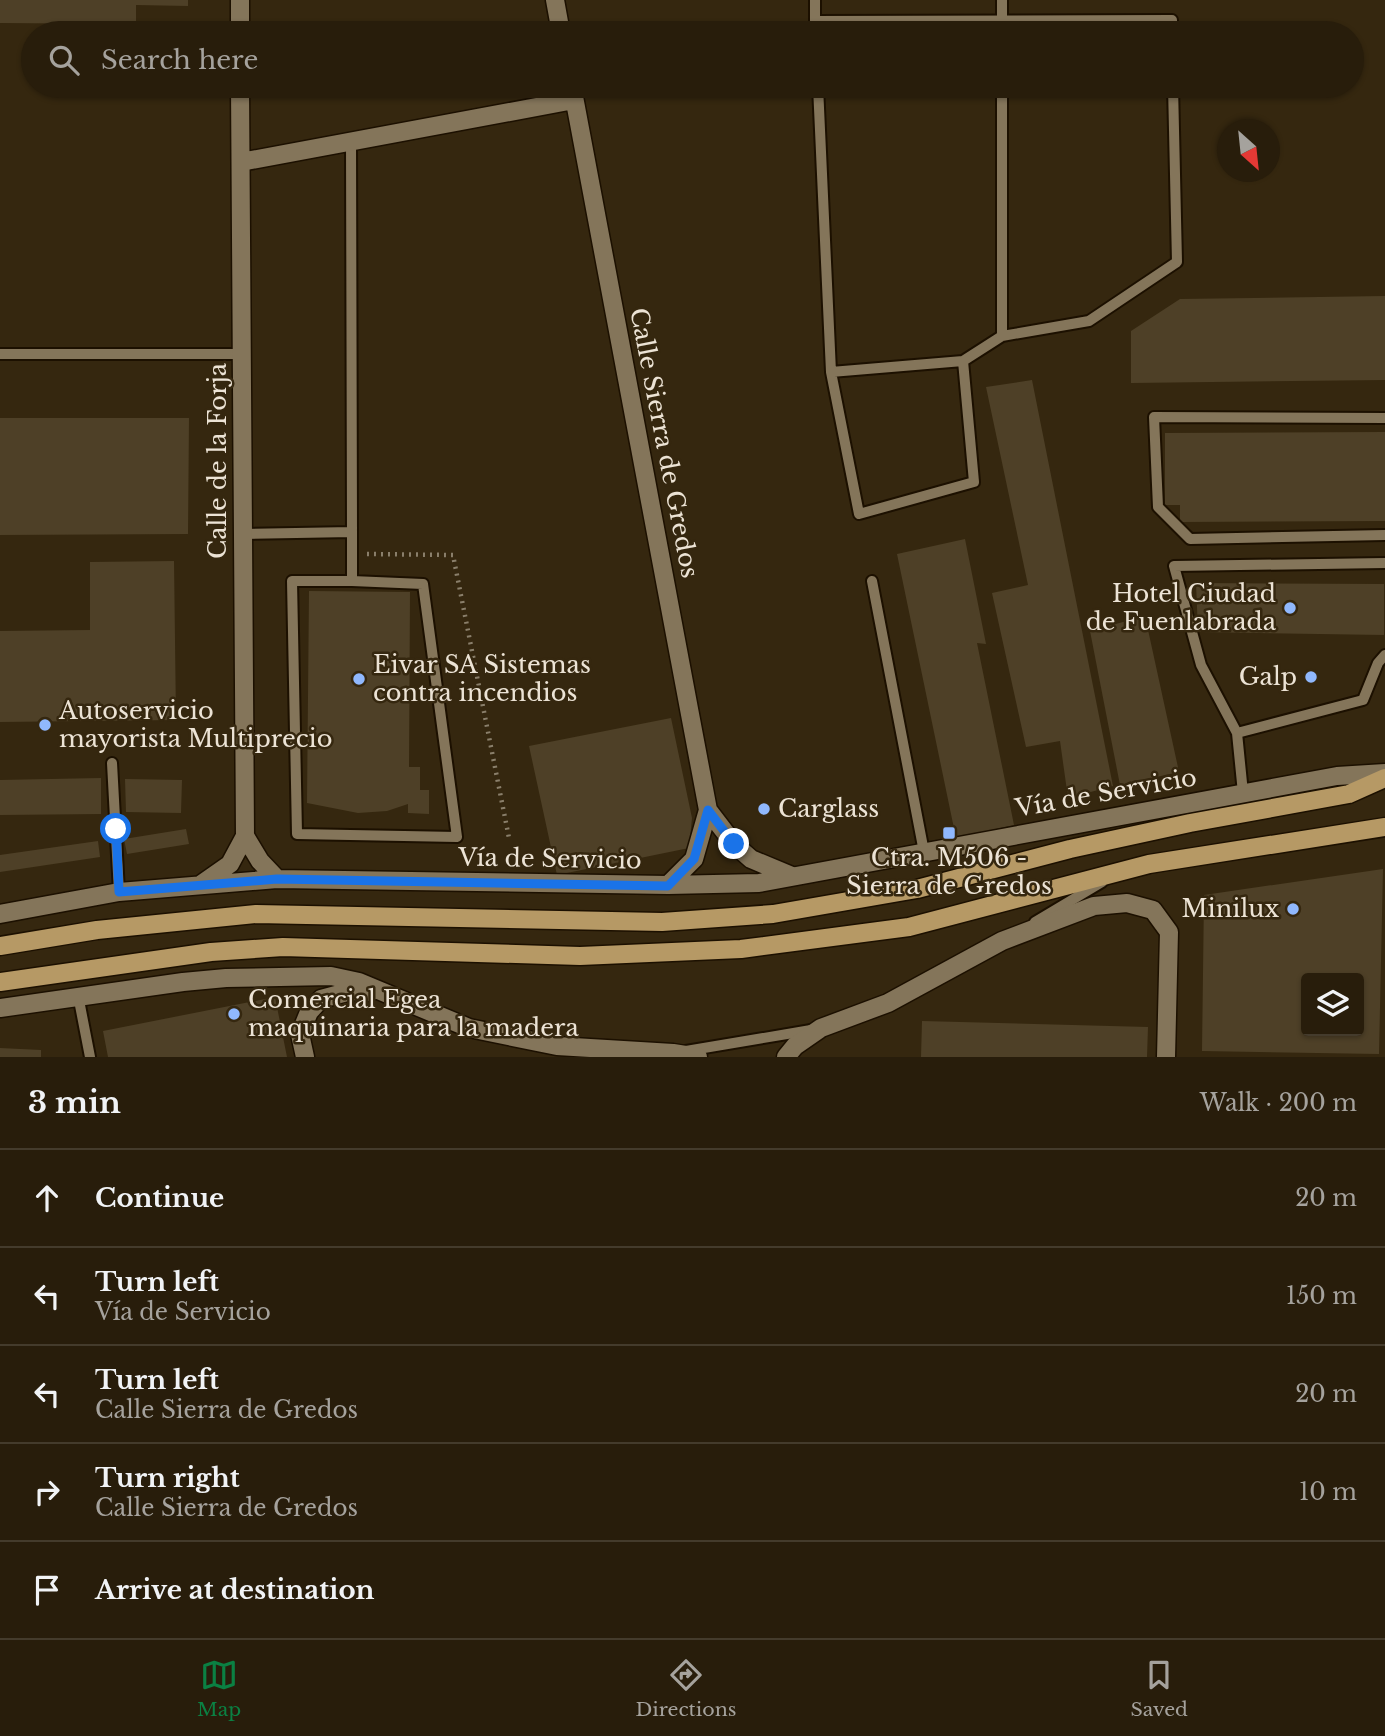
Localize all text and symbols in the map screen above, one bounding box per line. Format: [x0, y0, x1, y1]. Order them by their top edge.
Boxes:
search box [21, 21, 1364, 98]
icon: search [45, 41, 83, 79]
text: Search here [101, 44, 258, 76]
north arrow [1217, 119, 1280, 182]
street label: Calle Sierra de Gredos [624, 305, 705, 580]
street label: Calle de la Forja [203, 362, 232, 559]
place label: Hotel Ciudad de Fuenlabrada [1086, 579, 1277, 636]
marker: Hotel Ciudad de Fuenlabrada [1282, 600, 1298, 616]
place label: Eivar SA Sistemas contra incendios [373, 650, 591, 707]
place label: Galp [1239, 662, 1297, 691]
marker: Galp [1303, 669, 1319, 685]
marker: Eivar SA Sistemas contra incendios [351, 671, 367, 687]
place label: Autoservicio mayorista Multiprecio [58, 696, 332, 753]
marker: Autoservicio mayorista Multiprecio [37, 717, 53, 733]
street label: Vía de Servicio [1012, 762, 1199, 823]
place label: Carglass [778, 794, 879, 823]
marker: Carglass [756, 801, 772, 817]
route start [100, 813, 131, 844]
marker: Ctra. M506 - Sierra de Gredos [941, 825, 957, 841]
route end [718, 828, 749, 859]
street label: Vía de Servicio [457, 842, 642, 875]
place label: Ctra. M506 - Sierra de Gredos [846, 843, 1052, 900]
place label: Minilux [1181, 894, 1279, 923]
marker: Minilux [1285, 901, 1301, 917]
map controls [1301, 973, 1364, 1036]
button: layers [1301, 973, 1364, 1036]
place label: Comercial Egea maquinaria para la madera [248, 985, 579, 1042]
marker: Comercial Egea maquinaria para la madera [226, 1006, 242, 1022]
text: 3 min [28, 1084, 121, 1121]
text: Walk · 200 m [1200, 1089, 1357, 1117]
icon: ahead [28, 1179, 66, 1217]
text: Continue [95, 1182, 224, 1214]
text: 20 m [1295, 1184, 1357, 1212]
text: Turn left [95, 1266, 219, 1298]
icon: left [28, 1277, 66, 1315]
text: 150 m [1286, 1282, 1357, 1310]
text: Vía de Servicio [95, 1298, 271, 1326]
text: Turn left [95, 1364, 219, 1396]
icon: left [28, 1375, 66, 1413]
text: 20 m [1295, 1380, 1357, 1408]
text: Calle Sierra de Gredos [95, 1396, 358, 1424]
text: Turn right [95, 1462, 240, 1494]
icon: right [28, 1473, 66, 1511]
text: 10 m [1299, 1478, 1357, 1506]
text: Calle Sierra de Gredos [95, 1494, 358, 1522]
icon: arrive [28, 1571, 66, 1609]
text: Arrive at destination [95, 1574, 375, 1606]
tab: Map [197, 1656, 241, 1721]
tab: Directions [635, 1656, 736, 1721]
tab: Saved [1131, 1656, 1188, 1721]

